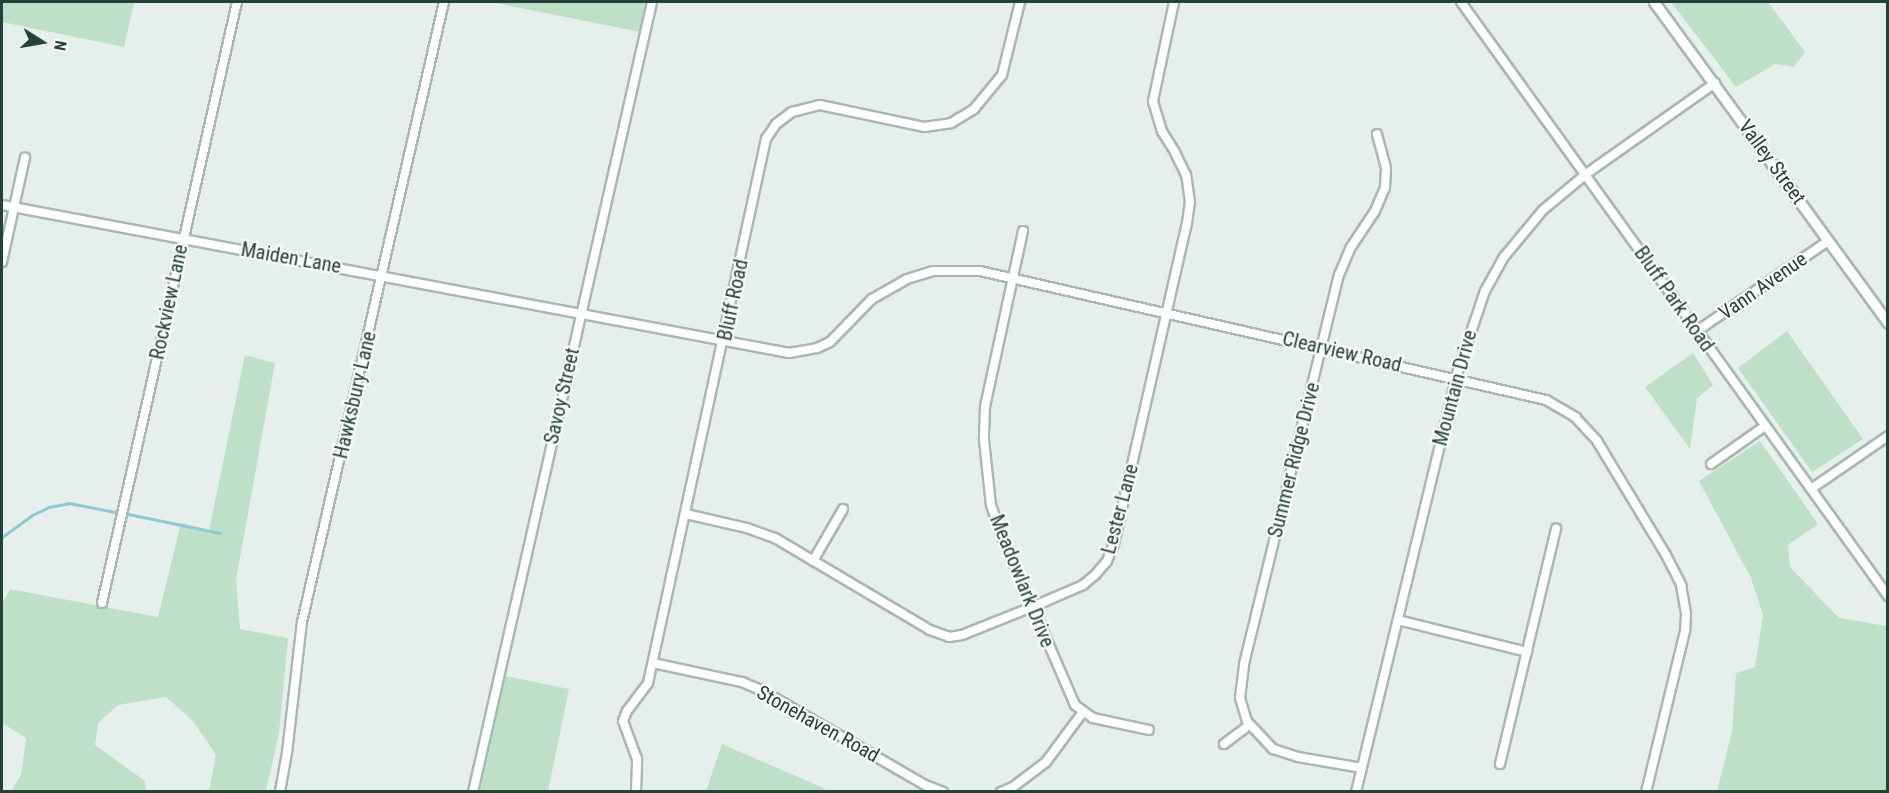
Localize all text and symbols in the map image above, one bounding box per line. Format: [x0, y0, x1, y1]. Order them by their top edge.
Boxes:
north arrow [12, 12, 72, 72]
text: N [50, 39, 70, 52]
street label: Valley Street [1733, 115, 1811, 209]
street label: Maiden Lane [239, 237, 343, 279]
street label: Rockview Lane [145, 242, 193, 362]
street label: Bluff Park Road [1629, 242, 1719, 356]
street label: Vann Avenue [1714, 247, 1812, 325]
street label: Bluff Road [713, 257, 753, 343]
street label: Clearview Road [1280, 327, 1404, 377]
street label: Mountain Drive [1428, 328, 1482, 448]
street label: Hawksbury Lane [329, 329, 381, 461]
street label: Savoy Street [539, 346, 585, 446]
street label: Summer Ridge Drive [1263, 380, 1325, 540]
street label: Lester Lane [1096, 461, 1144, 557]
street label: Meadowlark Drive [985, 511, 1059, 651]
street label: Stonehaven Road [752, 680, 884, 768]

